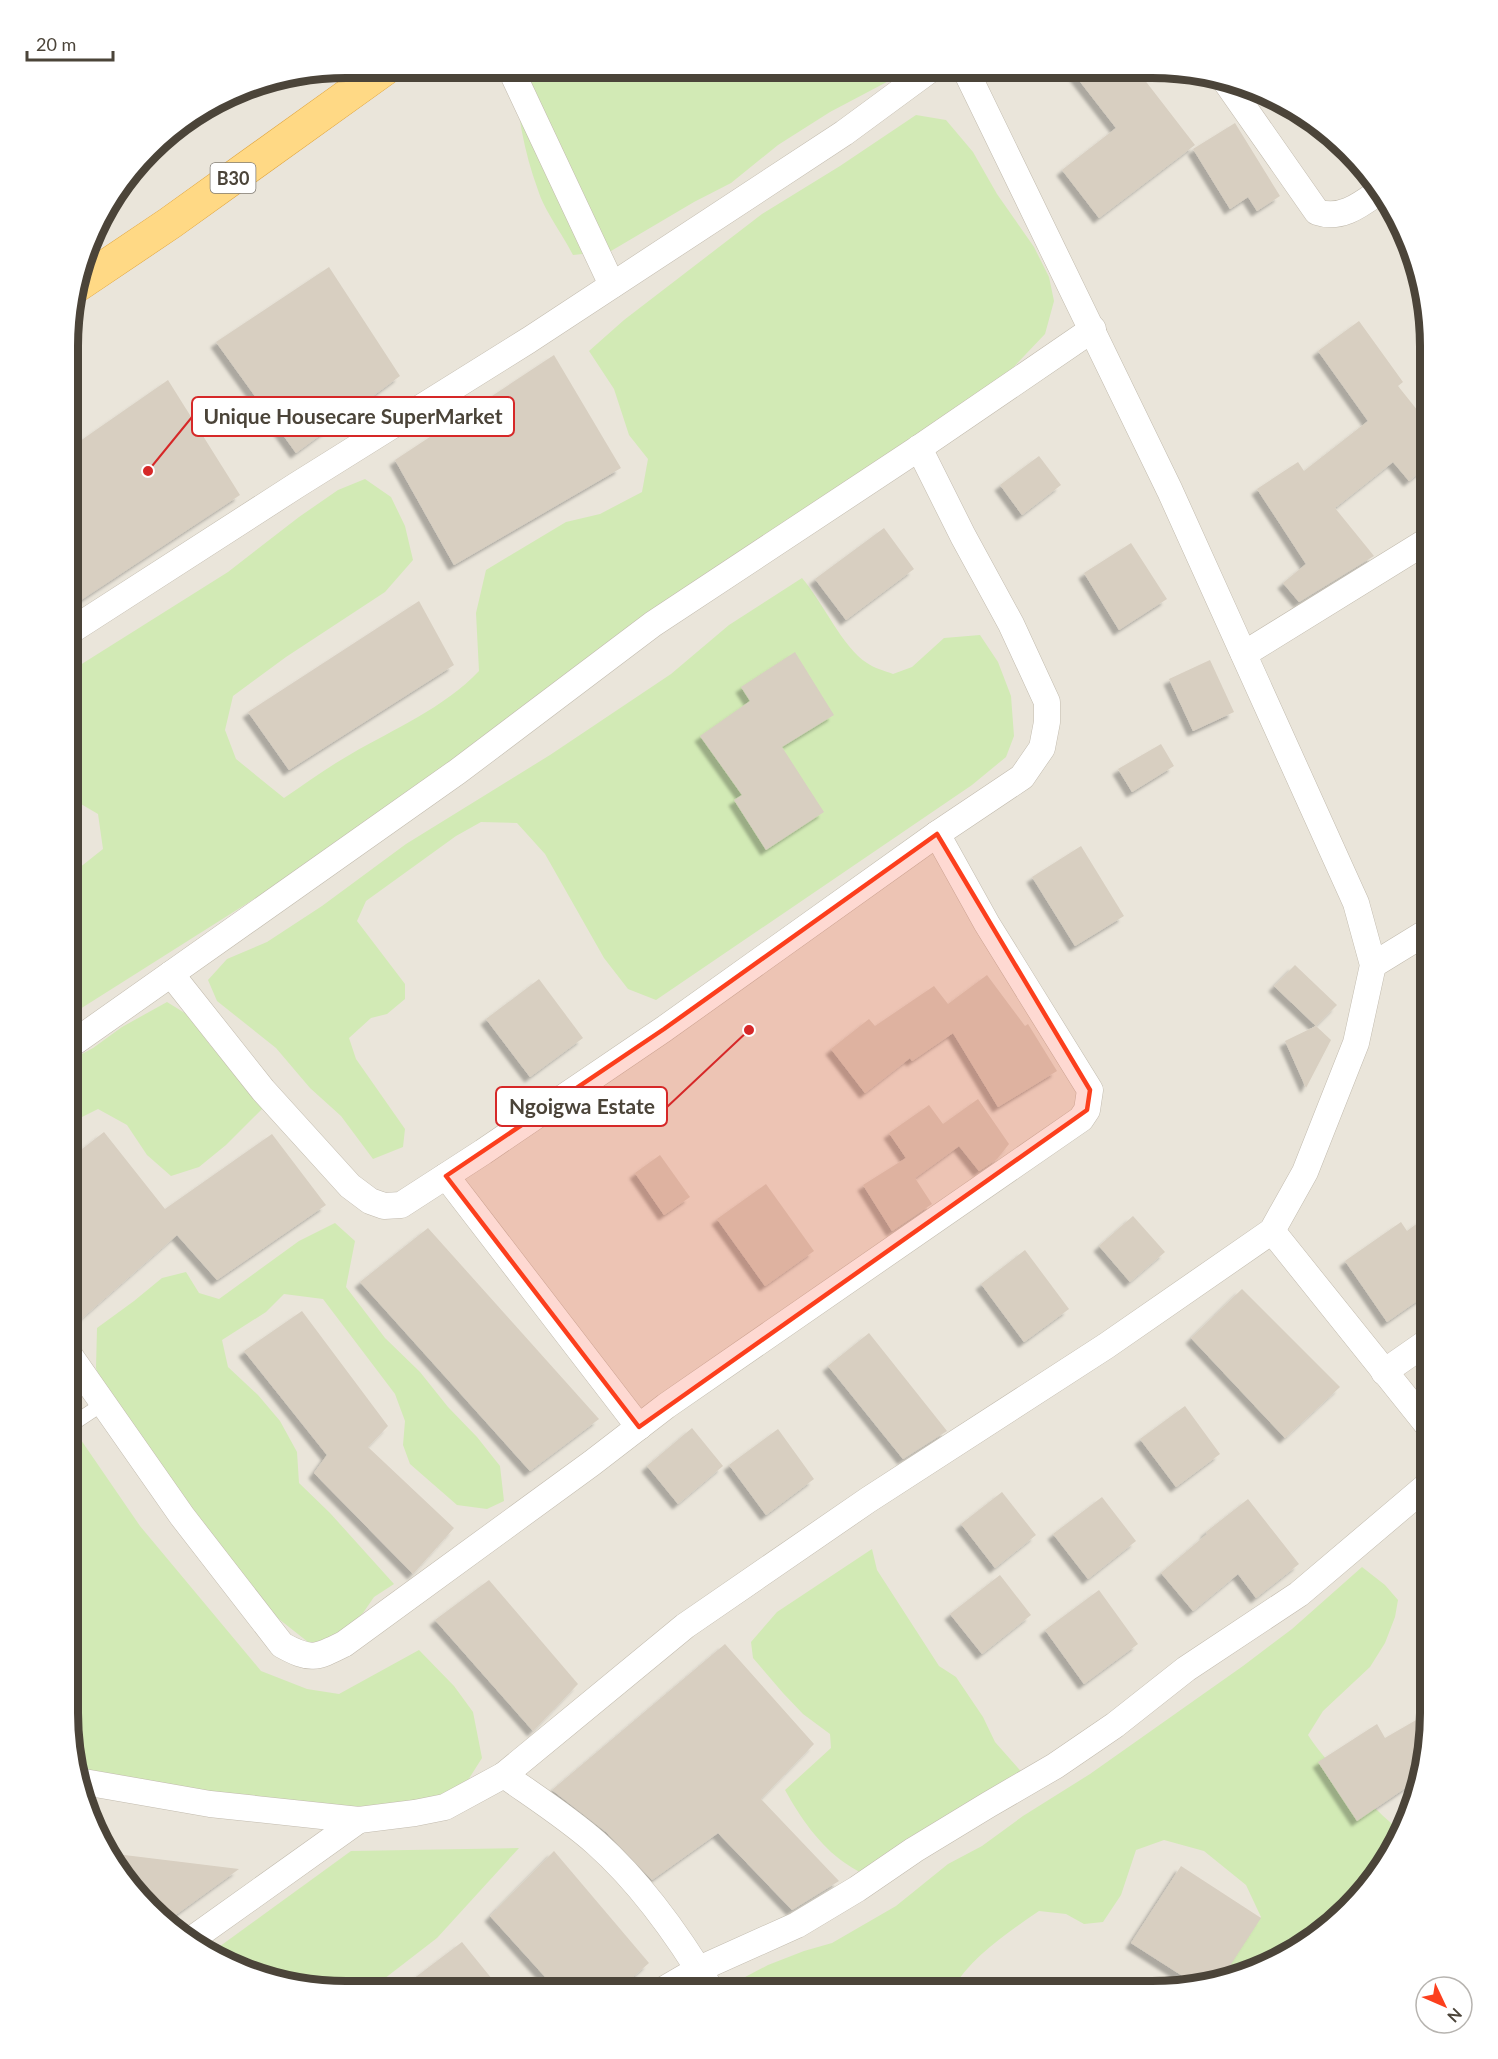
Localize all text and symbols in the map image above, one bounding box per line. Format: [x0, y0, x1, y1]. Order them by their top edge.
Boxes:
scale bar [27, 24, 112, 62]
text: 20 m [36, 33, 76, 55]
road number: B30 [210, 163, 256, 193]
callout: Unique Housecare SuperMarket [192, 397, 514, 436]
text: Unique Housecare SuperMarket [204, 403, 503, 428]
callout: Ngoigwa Estate [496, 1087, 667, 1126]
text: Ngoigwa Estate [509, 1093, 655, 1118]
north arrow [1414, 1975, 1474, 2035]
text: N [1444, 2005, 1466, 2027]

